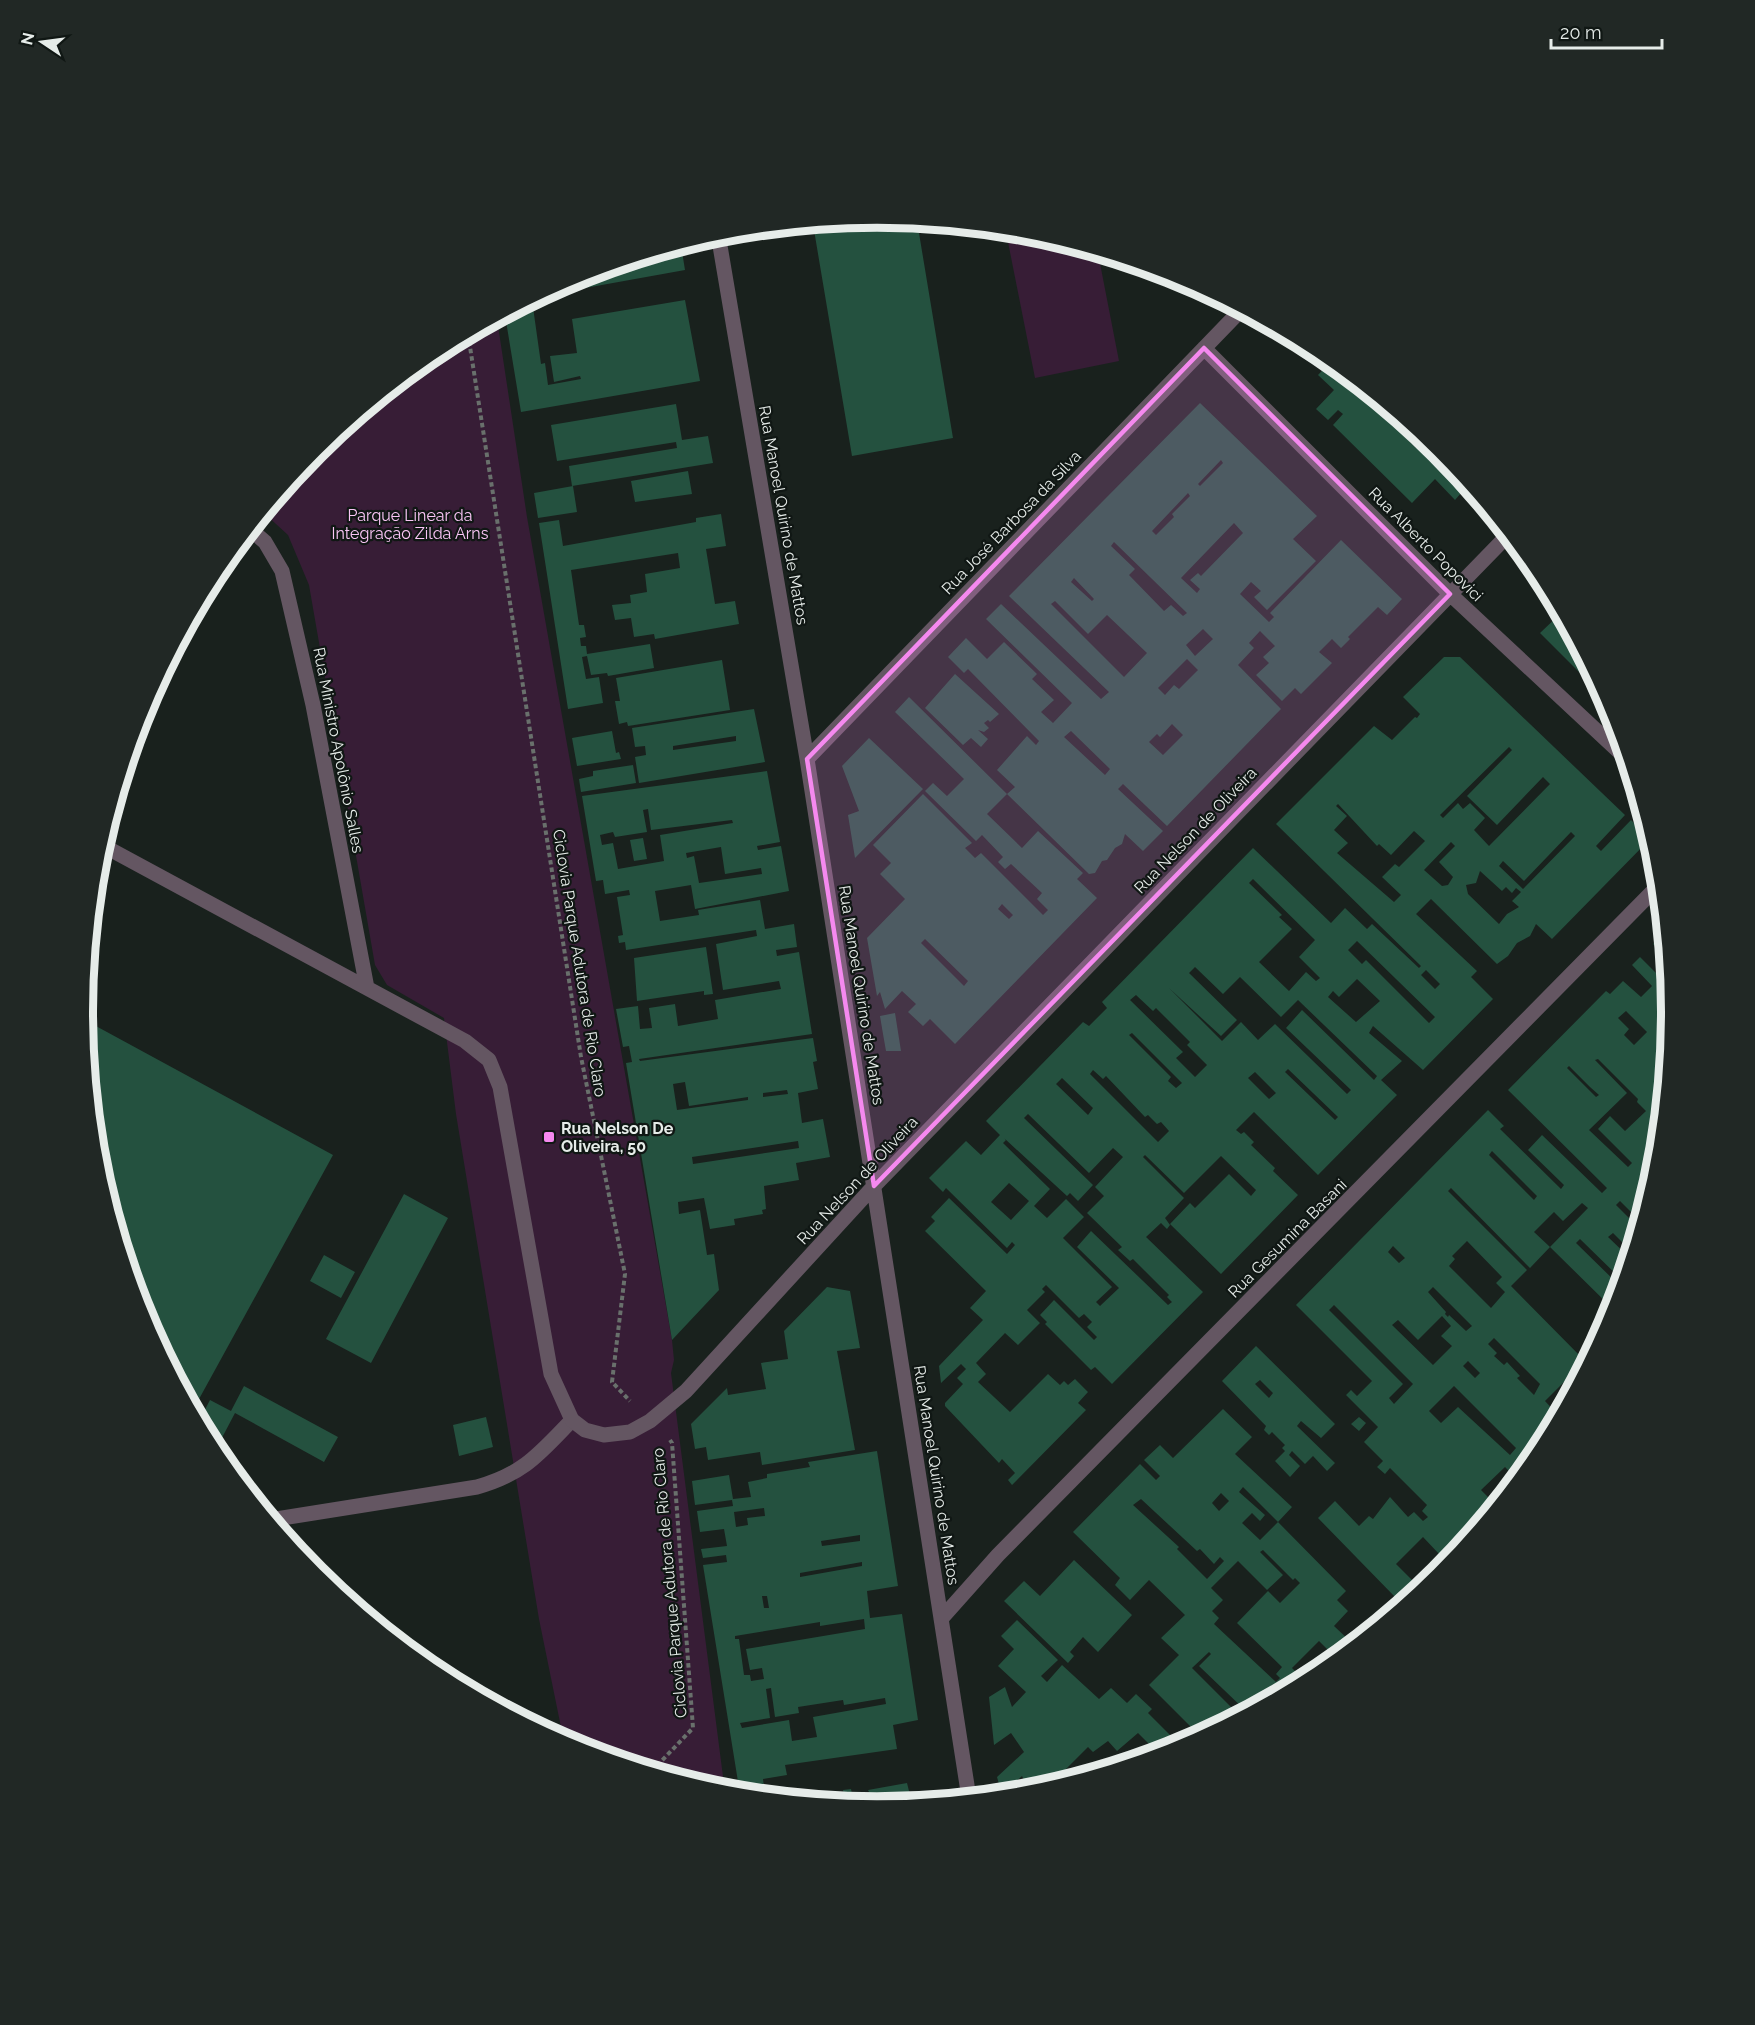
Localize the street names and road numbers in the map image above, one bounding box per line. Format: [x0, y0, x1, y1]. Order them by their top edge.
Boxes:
street label: Rua Manoel Quirino de Mattos [755, 404, 812, 626]
street label: Rua José Barbosa da Silva [938, 447, 1085, 598]
street label: Rua Alberto Popovici [1365, 483, 1487, 605]
street label: Rua Ministro Apolônio Salles [309, 646, 368, 855]
street label: Rua Nelson de Oliveira [1130, 763, 1261, 897]
street label: Ciclovia Parque Adutora de Rio Claro [549, 828, 610, 1098]
street label: Rua Manoel Quirino de Mattos [835, 884, 888, 1107]
street label: Rua Nelson de Oliveira [793, 1112, 922, 1248]
street label: Rua Gesumina Basani [1224, 1175, 1351, 1302]
street label: Rua Manoel Quirino de Mattos [910, 1364, 963, 1587]
street label: Ciclovia Parque Adutora de Rio Claro [648, 1447, 691, 1719]

